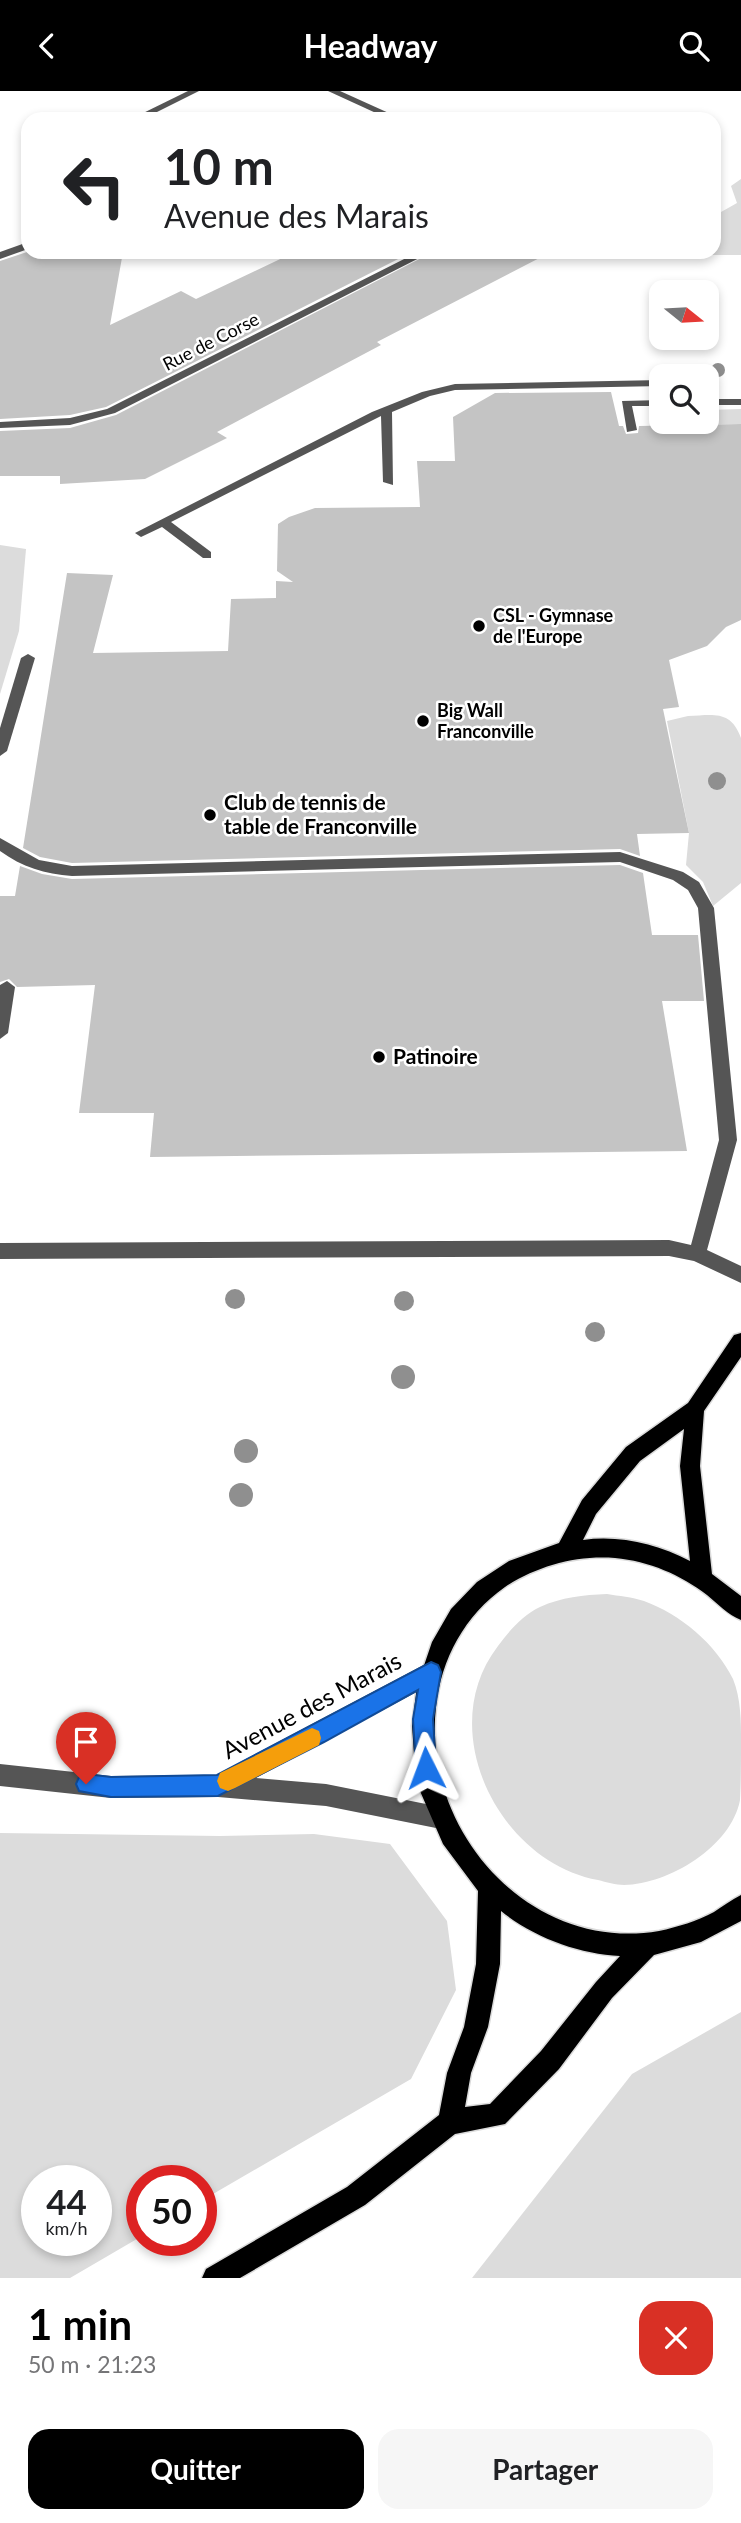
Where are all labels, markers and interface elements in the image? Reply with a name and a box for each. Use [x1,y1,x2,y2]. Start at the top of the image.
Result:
text: Headway [304,26,437,65]
icon: back [28,27,66,65]
icon: search [675,27,713,65]
text: 10 m [164,137,274,195]
icon: left [49,140,140,231]
text: Avenue des Marais [164,196,429,235]
north arrow [649,280,719,350]
map controls [649,280,719,434]
street label: Rue de Corse [159,307,262,375]
button: search [649,364,719,434]
place label: CSL - Gymnase de l'Europe [493,604,614,647]
marker: CSL - Gymnase de l'Europe [471,618,487,634]
place label: Big Wall Franconville [437,699,534,742]
marker: Big Wall Franconville [415,713,431,729]
place label: Club de tennis de table de Franconville [224,789,417,838]
marker: Club de tennis de table de Franconville [202,807,218,823]
place label: Patinoire [393,1043,478,1068]
marker: Patinoire [371,1049,387,1065]
street label: Avenue des Marais [217,1645,406,1764]
pin [56,1712,116,1784]
icon: arrive [67,1723,105,1761]
position arrow [389,1731,463,1805]
speed limit sign: 50 [126,2165,217,2256]
text: 44 [46,2180,87,2222]
text: km/h [45,2217,88,2239]
text: 1 min [28,2299,132,2349]
button: close [639,2301,713,2375]
text: 50 m · 21:23 [28,2350,156,2378]
button: Quitter [28,2429,364,2509]
button: Partager [378,2429,713,2509]

